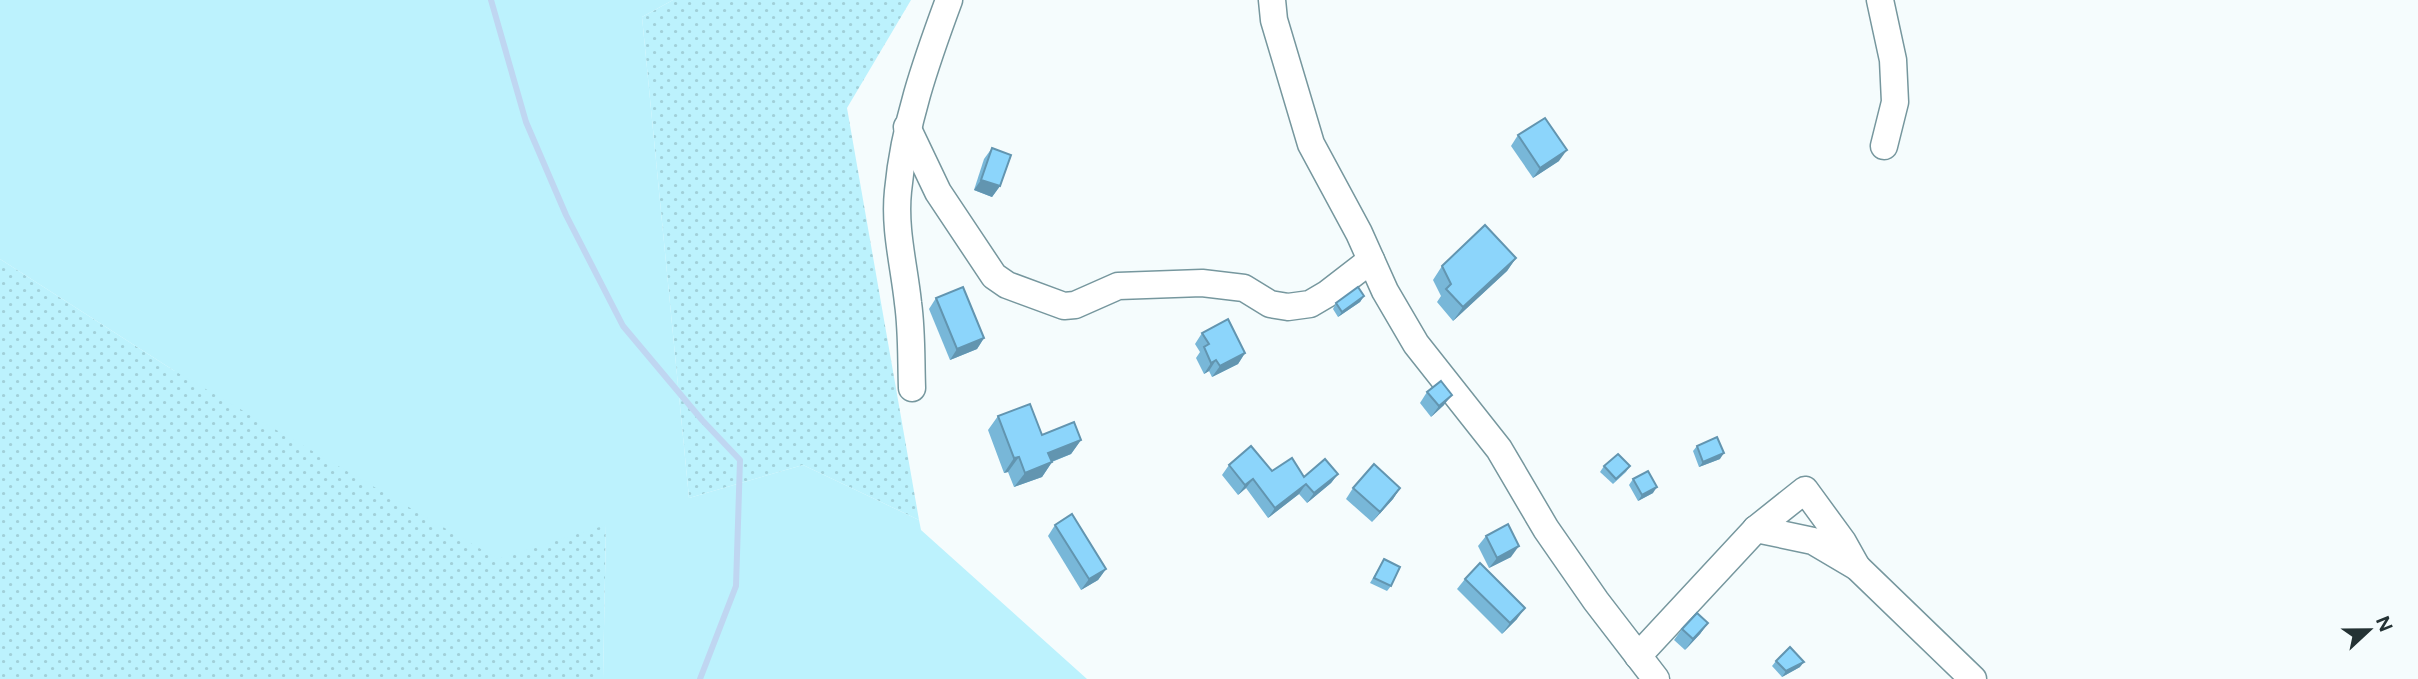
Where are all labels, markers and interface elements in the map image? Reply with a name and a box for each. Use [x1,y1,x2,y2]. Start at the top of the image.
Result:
north arrow [2334,595,2404,665]
text: N [2371,613,2398,635]

